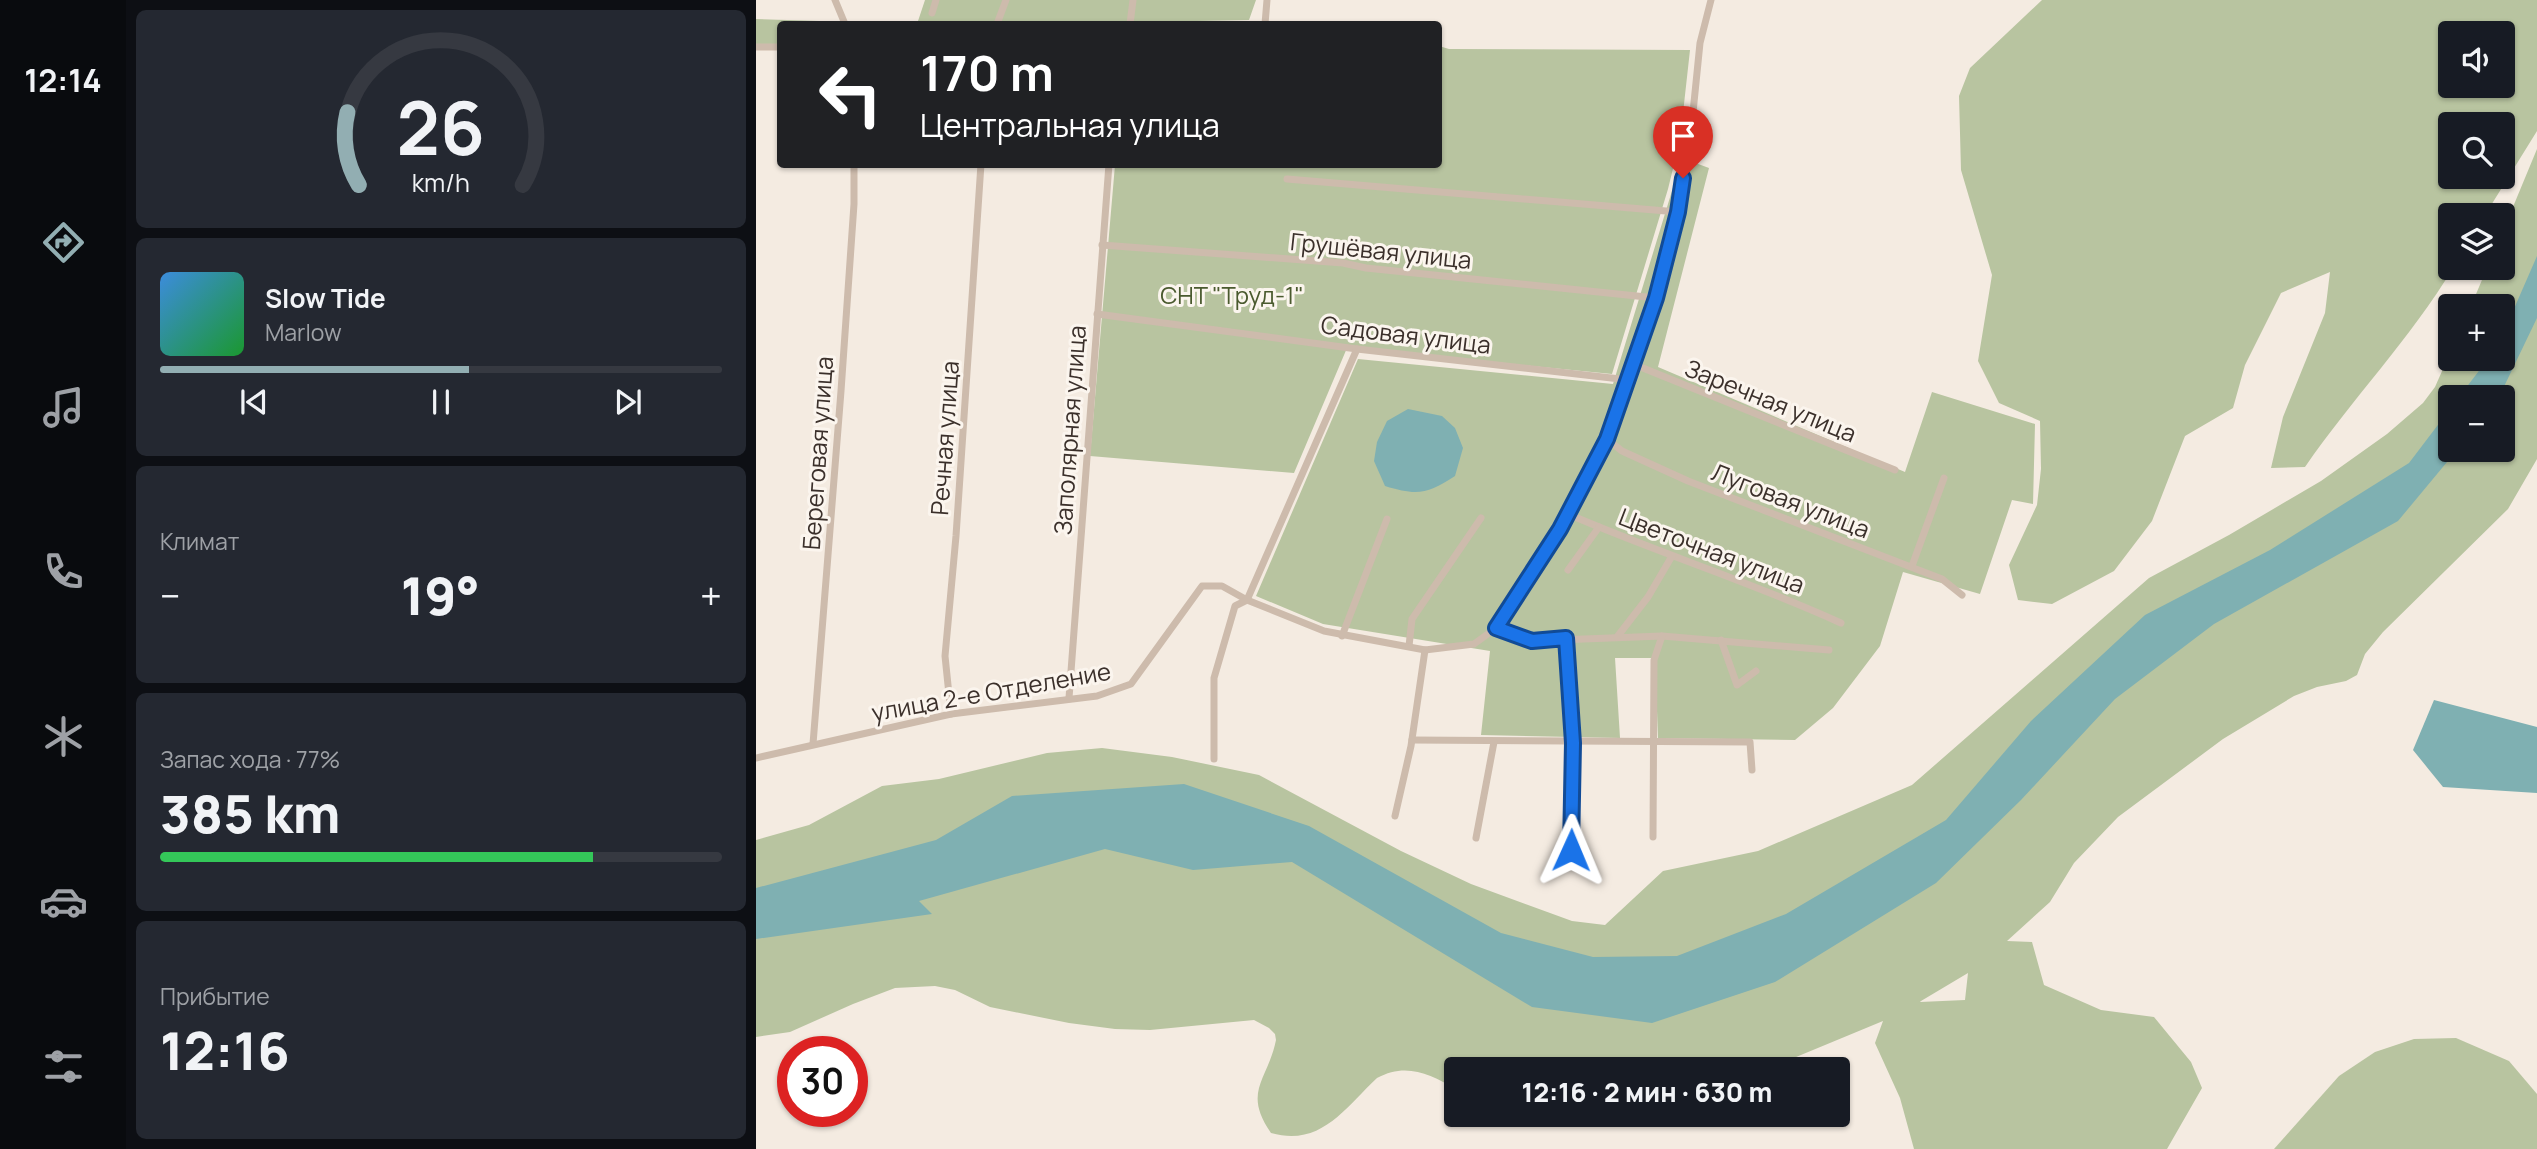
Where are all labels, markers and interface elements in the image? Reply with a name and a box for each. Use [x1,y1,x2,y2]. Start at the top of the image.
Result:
map controls [2438,21,2515,462]
button: sound [2438,21,2515,98]
text: 170 m [920,39,1054,106]
icon: left [805,49,896,140]
text: 12:14 [24,58,102,102]
text: 26 [397,77,485,177]
text: Центральная улица [920,103,1220,147]
pin [1653,106,1713,178]
button: search [2438,112,2515,189]
icon: arrive [1664,117,1702,155]
text: km/h [412,165,470,200]
button: layers [2438,203,2515,280]
icon: directions [39,218,88,267]
street label: Грушёвая улица [1289,224,1473,276]
park label: СНТ "Труд-1" [1160,278,1304,311]
text: Slow Tide [265,280,386,316]
button: + [2438,294,2515,371]
street label: Садовая улица [1319,307,1493,361]
text: Marlow [265,316,342,348]
street label: Заполярная улица [1045,324,1093,536]
street label: Заречная улица [1680,351,1862,449]
street label: Береговая улица [794,355,840,551]
street label: Речная улица [922,360,966,516]
icon: music [39,383,88,432]
icon: previous [235,383,273,421]
icon: pause [422,383,460,421]
icon: next [609,383,647,421]
button: − [2438,385,2515,462]
street label: Луговая улица [1707,455,1875,545]
street label: Цветочная улица [1614,499,1810,601]
text: Климат [160,525,239,557]
icon: phone [39,547,88,596]
text: 19° [401,560,480,631]
text: − [160,569,181,621]
text: + [700,569,722,621]
street label: улица 2-е Отделение [869,654,1113,728]
icon: climate [39,712,88,761]
text: Запас хода · 77% [160,743,340,775]
text: 385 km [160,778,341,849]
position arrow [1534,813,1608,887]
icon: car [39,877,88,926]
text: Прибытие [160,980,270,1012]
text: 12:16 [160,1015,290,1086]
speed limit sign: 30 [777,1036,868,1127]
icon: filters [39,1042,88,1091]
text: 12:16 · 2 мин · 630 m [1522,1074,1772,1110]

